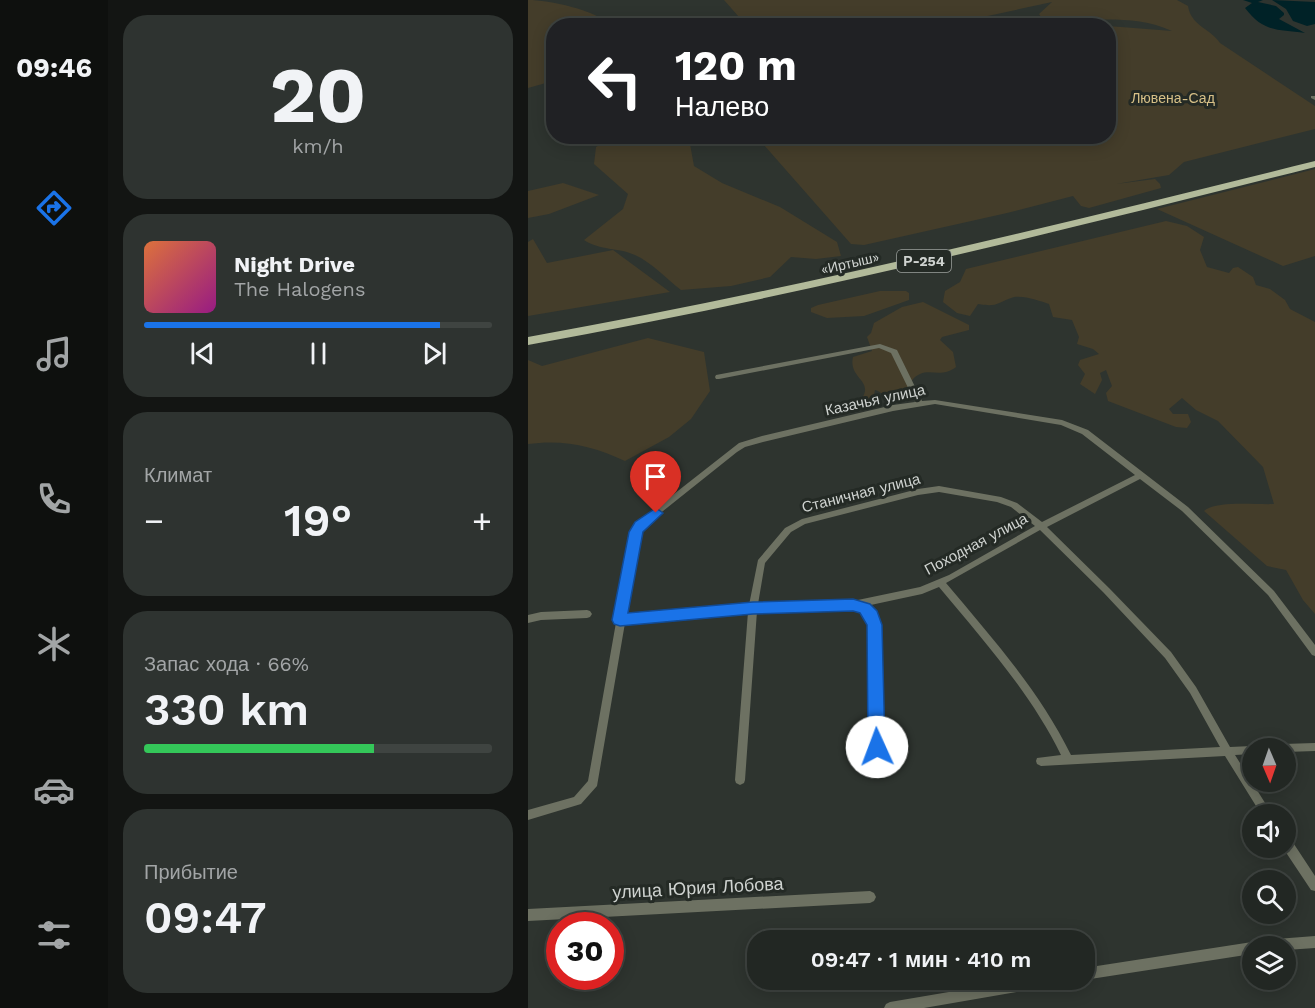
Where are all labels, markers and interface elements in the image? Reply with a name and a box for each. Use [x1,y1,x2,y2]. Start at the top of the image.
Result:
text: 120 m [675,41,797,90]
icon: left [576,42,654,120]
text: 20 [270,49,366,141]
text: 09:46 [16,52,92,84]
park label: Лювена-Сад [1131,90,1215,106]
text: Налево [675,91,769,123]
text: km/h [292,134,344,158]
icon: directions [33,187,75,229]
street label: «Иртыш» [819,249,881,277]
road number: Р-254 [897,250,951,272]
text: Night Drive [234,252,355,277]
text: The Halogens [234,277,366,301]
icon: music [33,333,75,375]
icon: previous [186,337,219,370]
icon: pause [302,337,335,370]
icon: next [418,337,451,370]
street label: Казачья улица [823,380,927,419]
pin [630,451,681,513]
icon: arrive [639,460,672,493]
text: Климат [144,463,212,487]
street label: Станичная улица [800,469,923,516]
icon: phone [33,478,75,520]
text: 19° [284,494,352,547]
text: − [144,501,164,540]
text: + [472,501,492,540]
street label: Походная улица [921,509,1031,579]
icon: climate [33,623,75,665]
text: Запас хода · 66% [144,652,309,676]
text: 330 km [144,683,309,736]
position arrow [845,715,909,779]
north arrow [1242,738,1296,792]
map controls [1242,738,1296,990]
icon: car [33,769,75,811]
button: sound [1242,804,1296,858]
text: Прибытие [144,860,238,884]
button: search [1242,870,1296,924]
street label: улица Юрия Лобова [612,872,785,902]
text: 09:47 [144,891,267,944]
speed limit sign: 30 [546,912,624,990]
icon: filters [33,914,75,956]
button: layers [1242,936,1296,990]
text: 09:47 · 1 мин · 410 m [811,947,1031,972]

